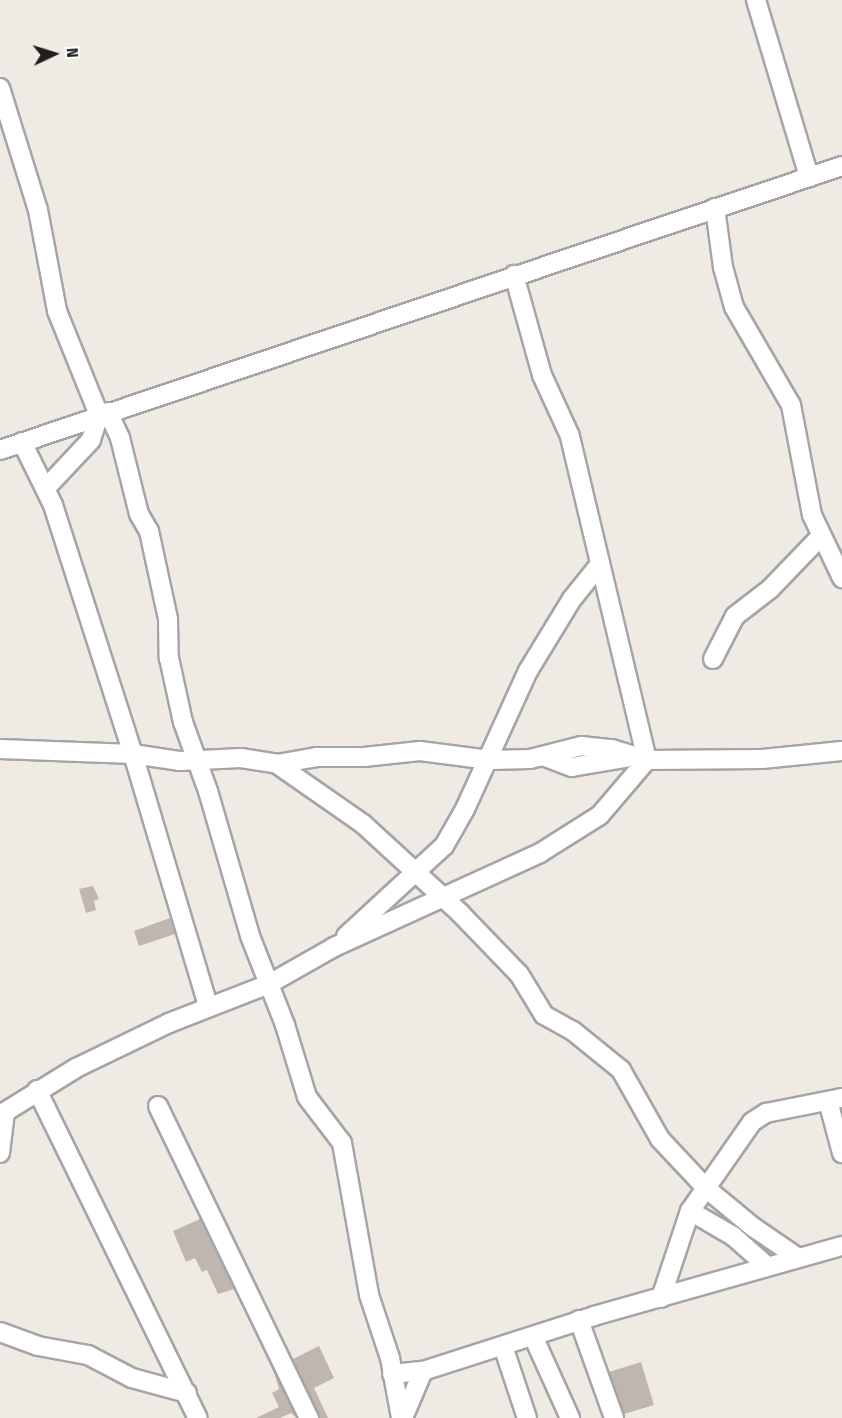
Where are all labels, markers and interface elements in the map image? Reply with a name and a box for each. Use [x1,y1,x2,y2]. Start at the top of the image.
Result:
north arrow [24,24,84,84]
text: N [63,47,82,58]

